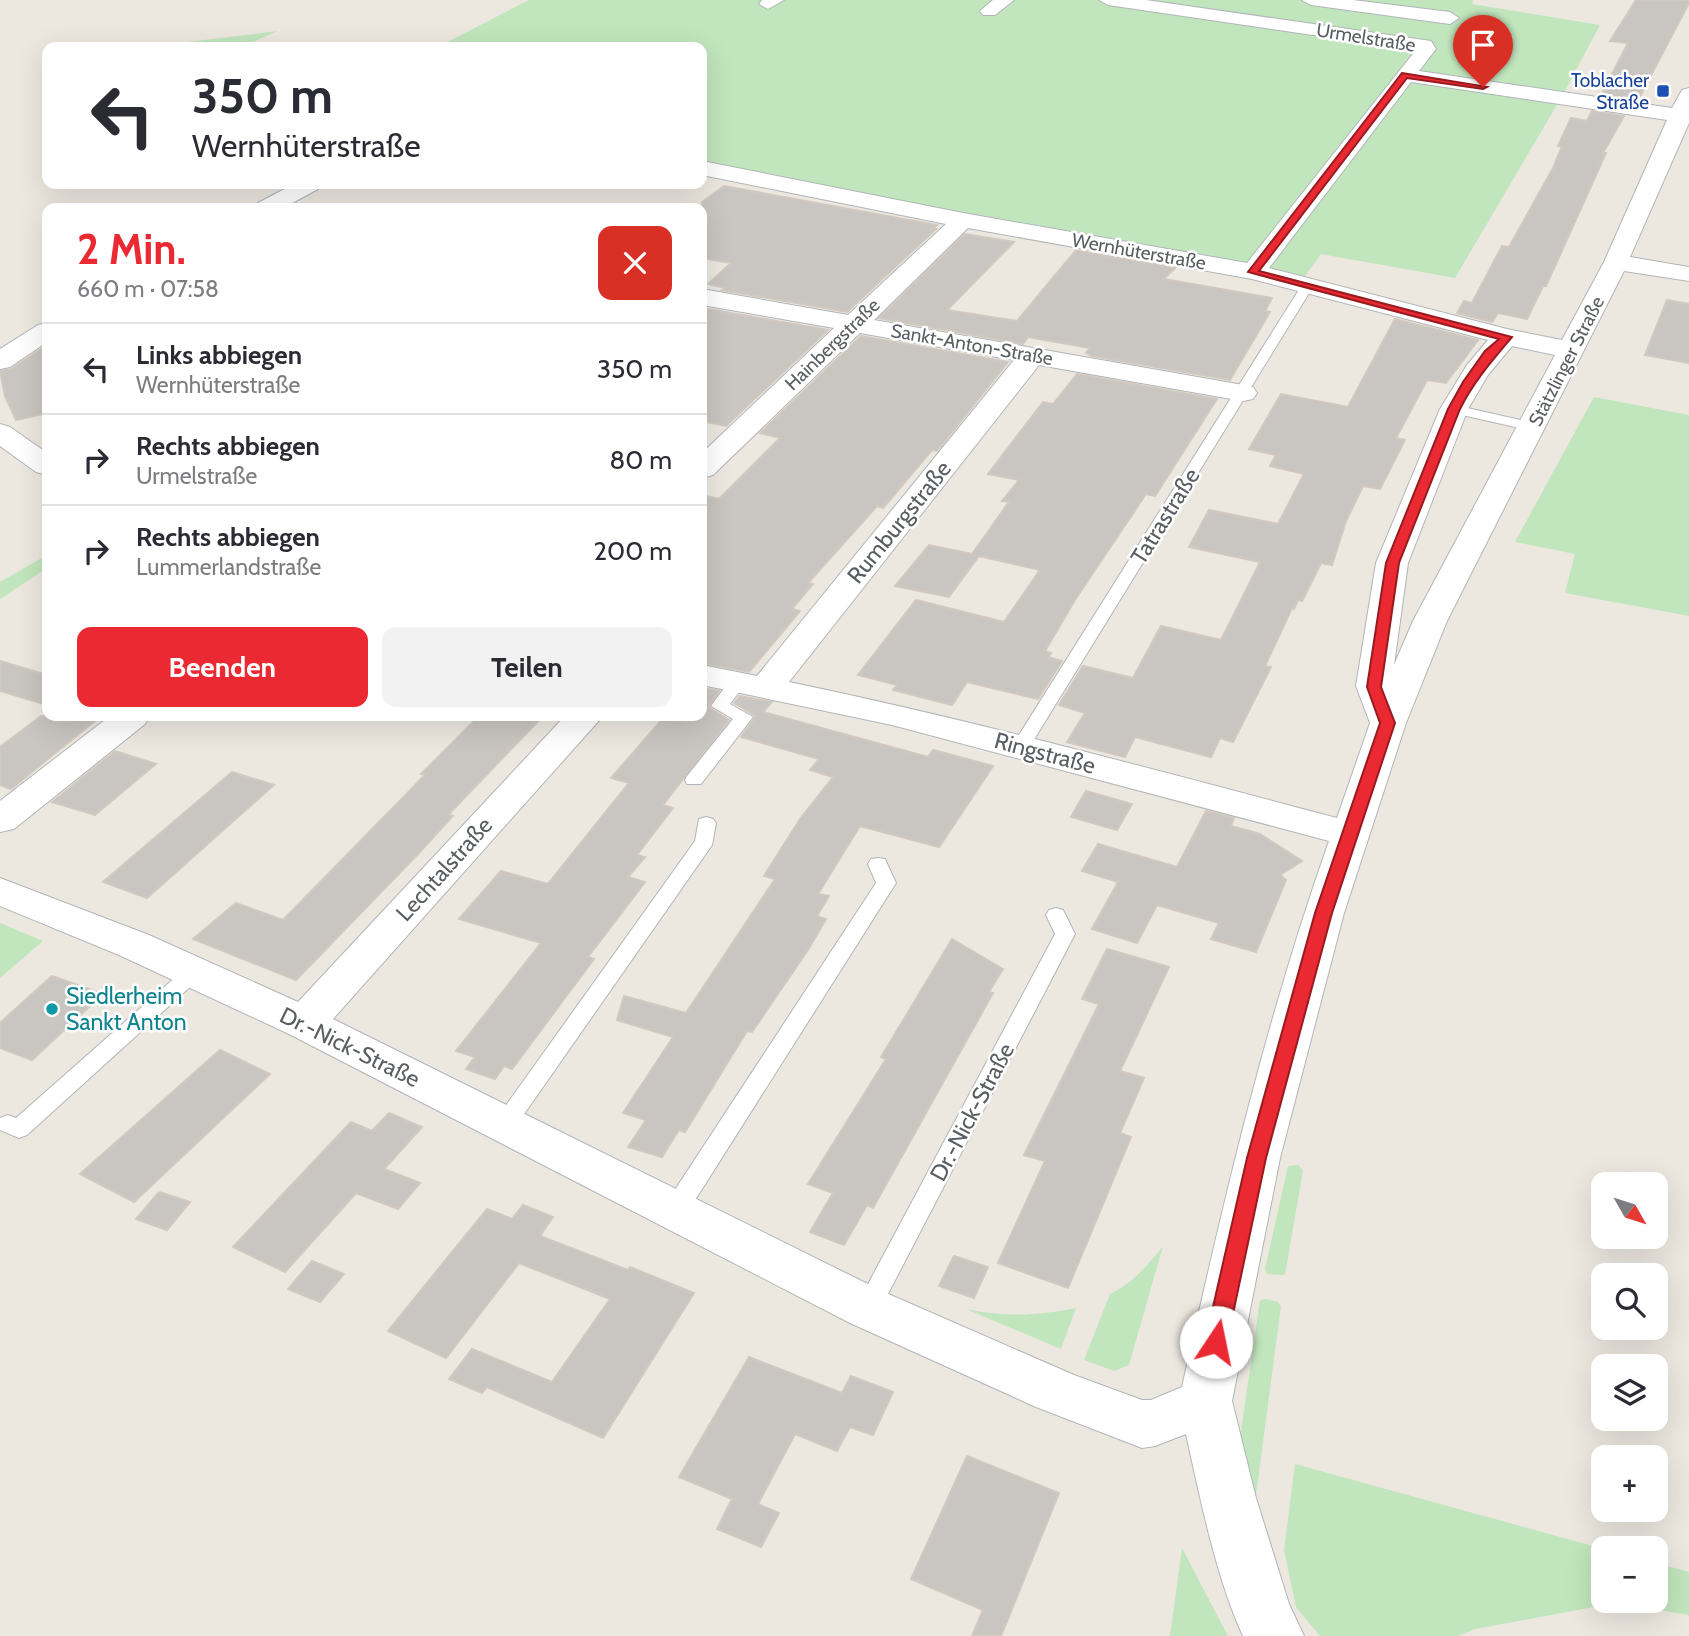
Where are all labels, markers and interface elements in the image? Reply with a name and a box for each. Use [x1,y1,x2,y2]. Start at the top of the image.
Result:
pin [1453,15,1513,87]
street label: Urmelstraße [1315,18,1417,57]
icon: arrive [1464,26,1502,64]
text: 350 m [192,66,333,125]
place label: Toblacher Straße [1571,69,1649,114]
icon: left [77,70,168,161]
marker: Toblacher Straße [1655,83,1671,99]
text: Wernhüterstraße [192,126,421,165]
text: 2 Min. [77,223,186,275]
button: close [598,226,672,300]
street label: Wernhüterstraße [1070,228,1208,275]
text: 660 m · 07:58 [77,275,219,303]
street label: Stätzlinger Straße [1524,292,1609,430]
street label: Hainbergstraße [780,293,885,395]
street label: Sankt-Anton-Straße [889,319,1055,370]
text: Links abbiegen [136,339,302,371]
icon: left [77,350,115,388]
text: 350 m [597,353,672,385]
text: Wernhüterstraße [136,371,300,399]
text: Rechts abbiegen [136,430,320,462]
icon: right [77,441,115,479]
text: 80 m [609,444,672,476]
street label: Rumburgstraße [841,455,957,589]
text: Urmelstraße [136,462,257,490]
street label: Tatrastraße [1125,463,1206,569]
text: Rechts abbiegen [136,521,320,553]
icon: right [77,532,115,570]
text: 200 m [593,535,672,567]
text: Lummerlandstraße [136,553,321,581]
button: Beenden [77,627,368,707]
button: Teilen [382,627,672,707]
street label: Ringstraße [992,726,1099,780]
street label: Lechtalstraße [390,811,498,927]
place label: Siedlerheim Sankt Anton [66,982,187,1036]
marker: Siedlerheim Sankt Anton [44,1001,60,1017]
street label: Dr.-Nick-Straße [275,1001,425,1093]
street label: Dr.-Nick-Straße [924,1038,1020,1186]
north arrow [1591,1172,1668,1250]
map controls [1591,1172,1668,1613]
button: search [1591,1263,1668,1340]
position arrow [1179,1305,1253,1379]
button: layers [1591,1354,1668,1431]
button: + [1591,1445,1668,1522]
button: − [1591,1536,1668,1613]

